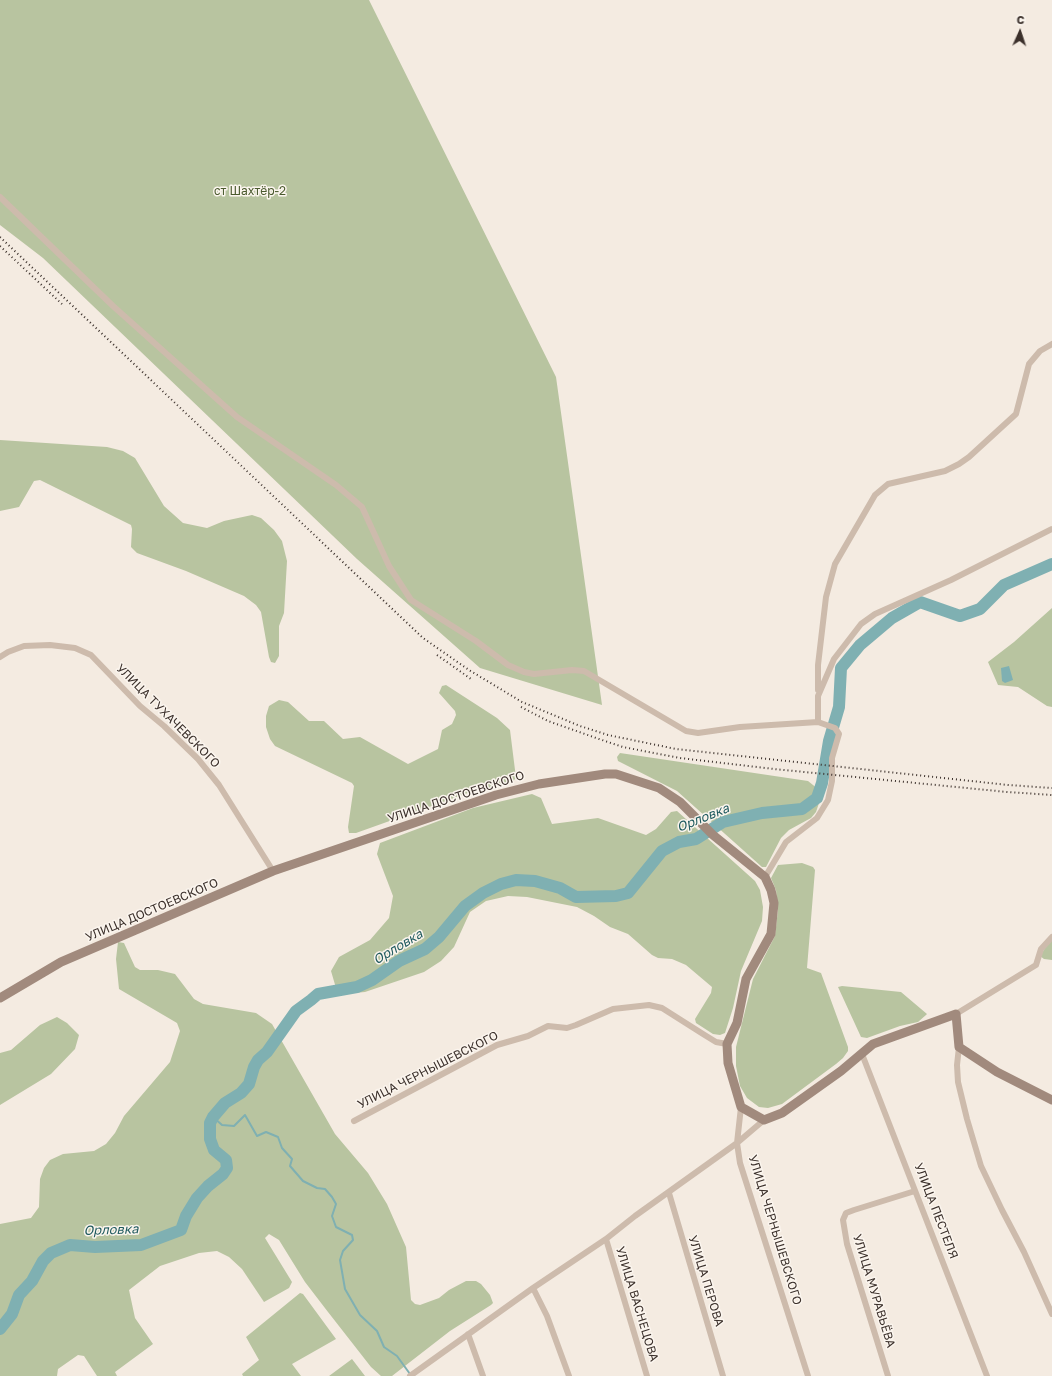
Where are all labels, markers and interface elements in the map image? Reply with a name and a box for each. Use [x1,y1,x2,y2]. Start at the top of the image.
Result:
north arrow [1000,12,1040,52]
text: С [1016,13,1025,26]
park label: ст Шахтёр-2 [214,184,286,198]
street label: УЛИЦА ТУХАЧЕВСКОГО [113,661,223,771]
street label: УЛИЦА ДОСТОЕВСКОГО [386,768,526,826]
water label: Орловка [675,800,731,836]
street label: УЛИЦА ДОСТОЕВСКОГО [83,875,221,945]
water label: Орловка [370,926,426,968]
street label: УЛИЦА ЧЕРНЫШЕВСКОГО [355,1028,501,1112]
street label: УЛИЦА ЧЕРНЫШЕВСКОГО [745,1153,805,1307]
street label: УЛИЦА ПЕСТЕЛЯ [911,1161,961,1261]
water label: Орловка [83,1221,139,1239]
street label: УЛИЦА МУРАВЬЁВА [850,1232,898,1350]
street label: УЛИЦА ПЕРОВА [685,1234,727,1328]
street label: УЛИЦА ВАСНЕЦОВА [613,1245,661,1363]

